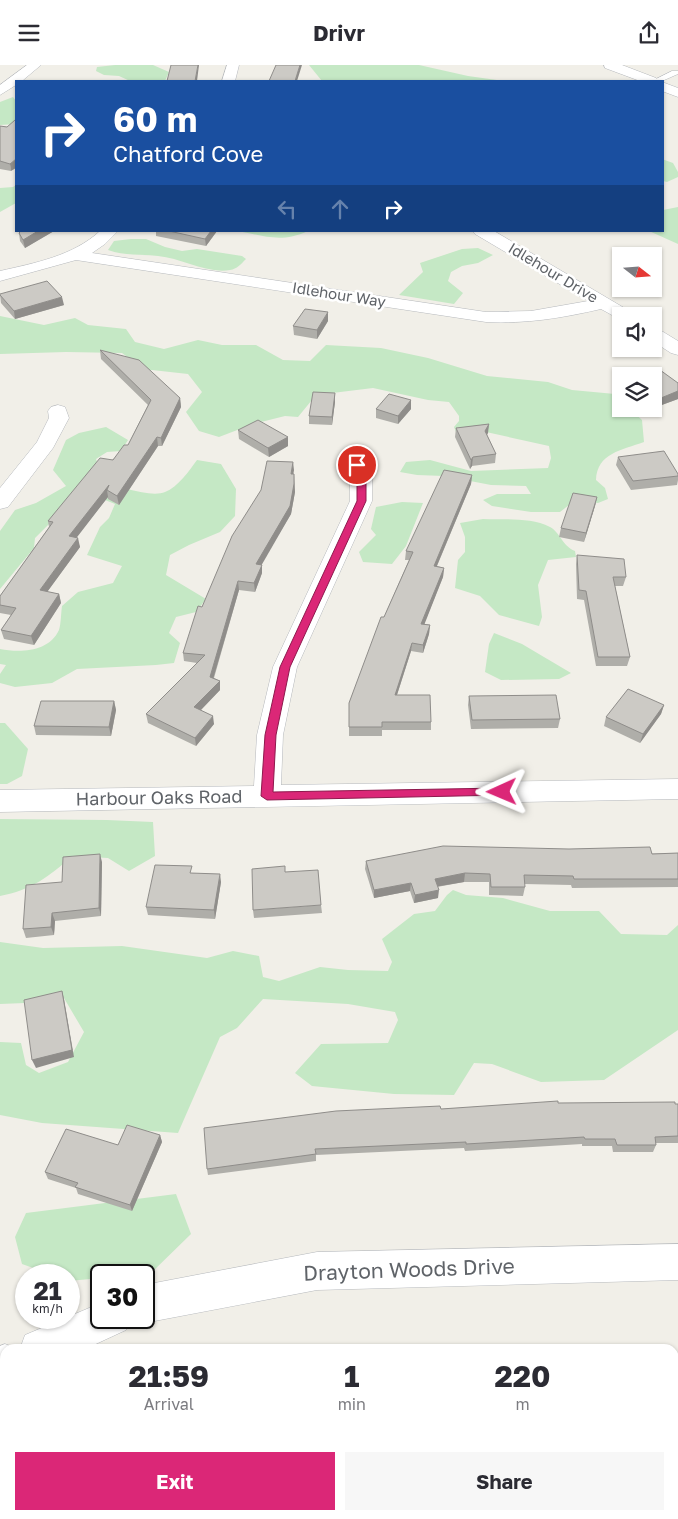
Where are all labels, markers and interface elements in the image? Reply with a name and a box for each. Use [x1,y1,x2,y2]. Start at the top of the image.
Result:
icon: menu [15,19,43,47]
text: Drivr [313,19,365,46]
icon: share [635,19,663,47]
text: 60 m [113,98,197,140]
icon: right [30,100,95,165]
text: Chatford Cove [113,140,263,167]
icon: left [273,195,301,223]
icon: ahead [326,195,354,223]
icon: right [379,195,407,223]
street label: Idlehour Drive [505,238,602,306]
north arrow [612,247,662,297]
map controls [612,247,662,417]
street label: Idlehour Way [291,278,388,310]
button: sound [612,307,662,357]
button: layers [612,367,662,417]
pin [336,444,378,486]
icon: arrive [343,451,371,479]
position arrow [475,765,527,817]
street label: Harbour Oaks Road [75,785,243,809]
street label: Drayton Woods Drive [303,1252,515,1286]
speed limit sign: 30 [90,1264,155,1329]
text: 21 [33,1275,62,1306]
text: km/h [32,1301,63,1316]
text: 21:59 [128,1358,209,1394]
text: 1 [344,1358,360,1394]
text: 220 [494,1358,551,1394]
text: Arrival [144,1394,194,1414]
text: min [338,1394,366,1414]
text: m [515,1394,530,1414]
button: Exit [15,1452,335,1510]
button: Share [345,1452,664,1510]

